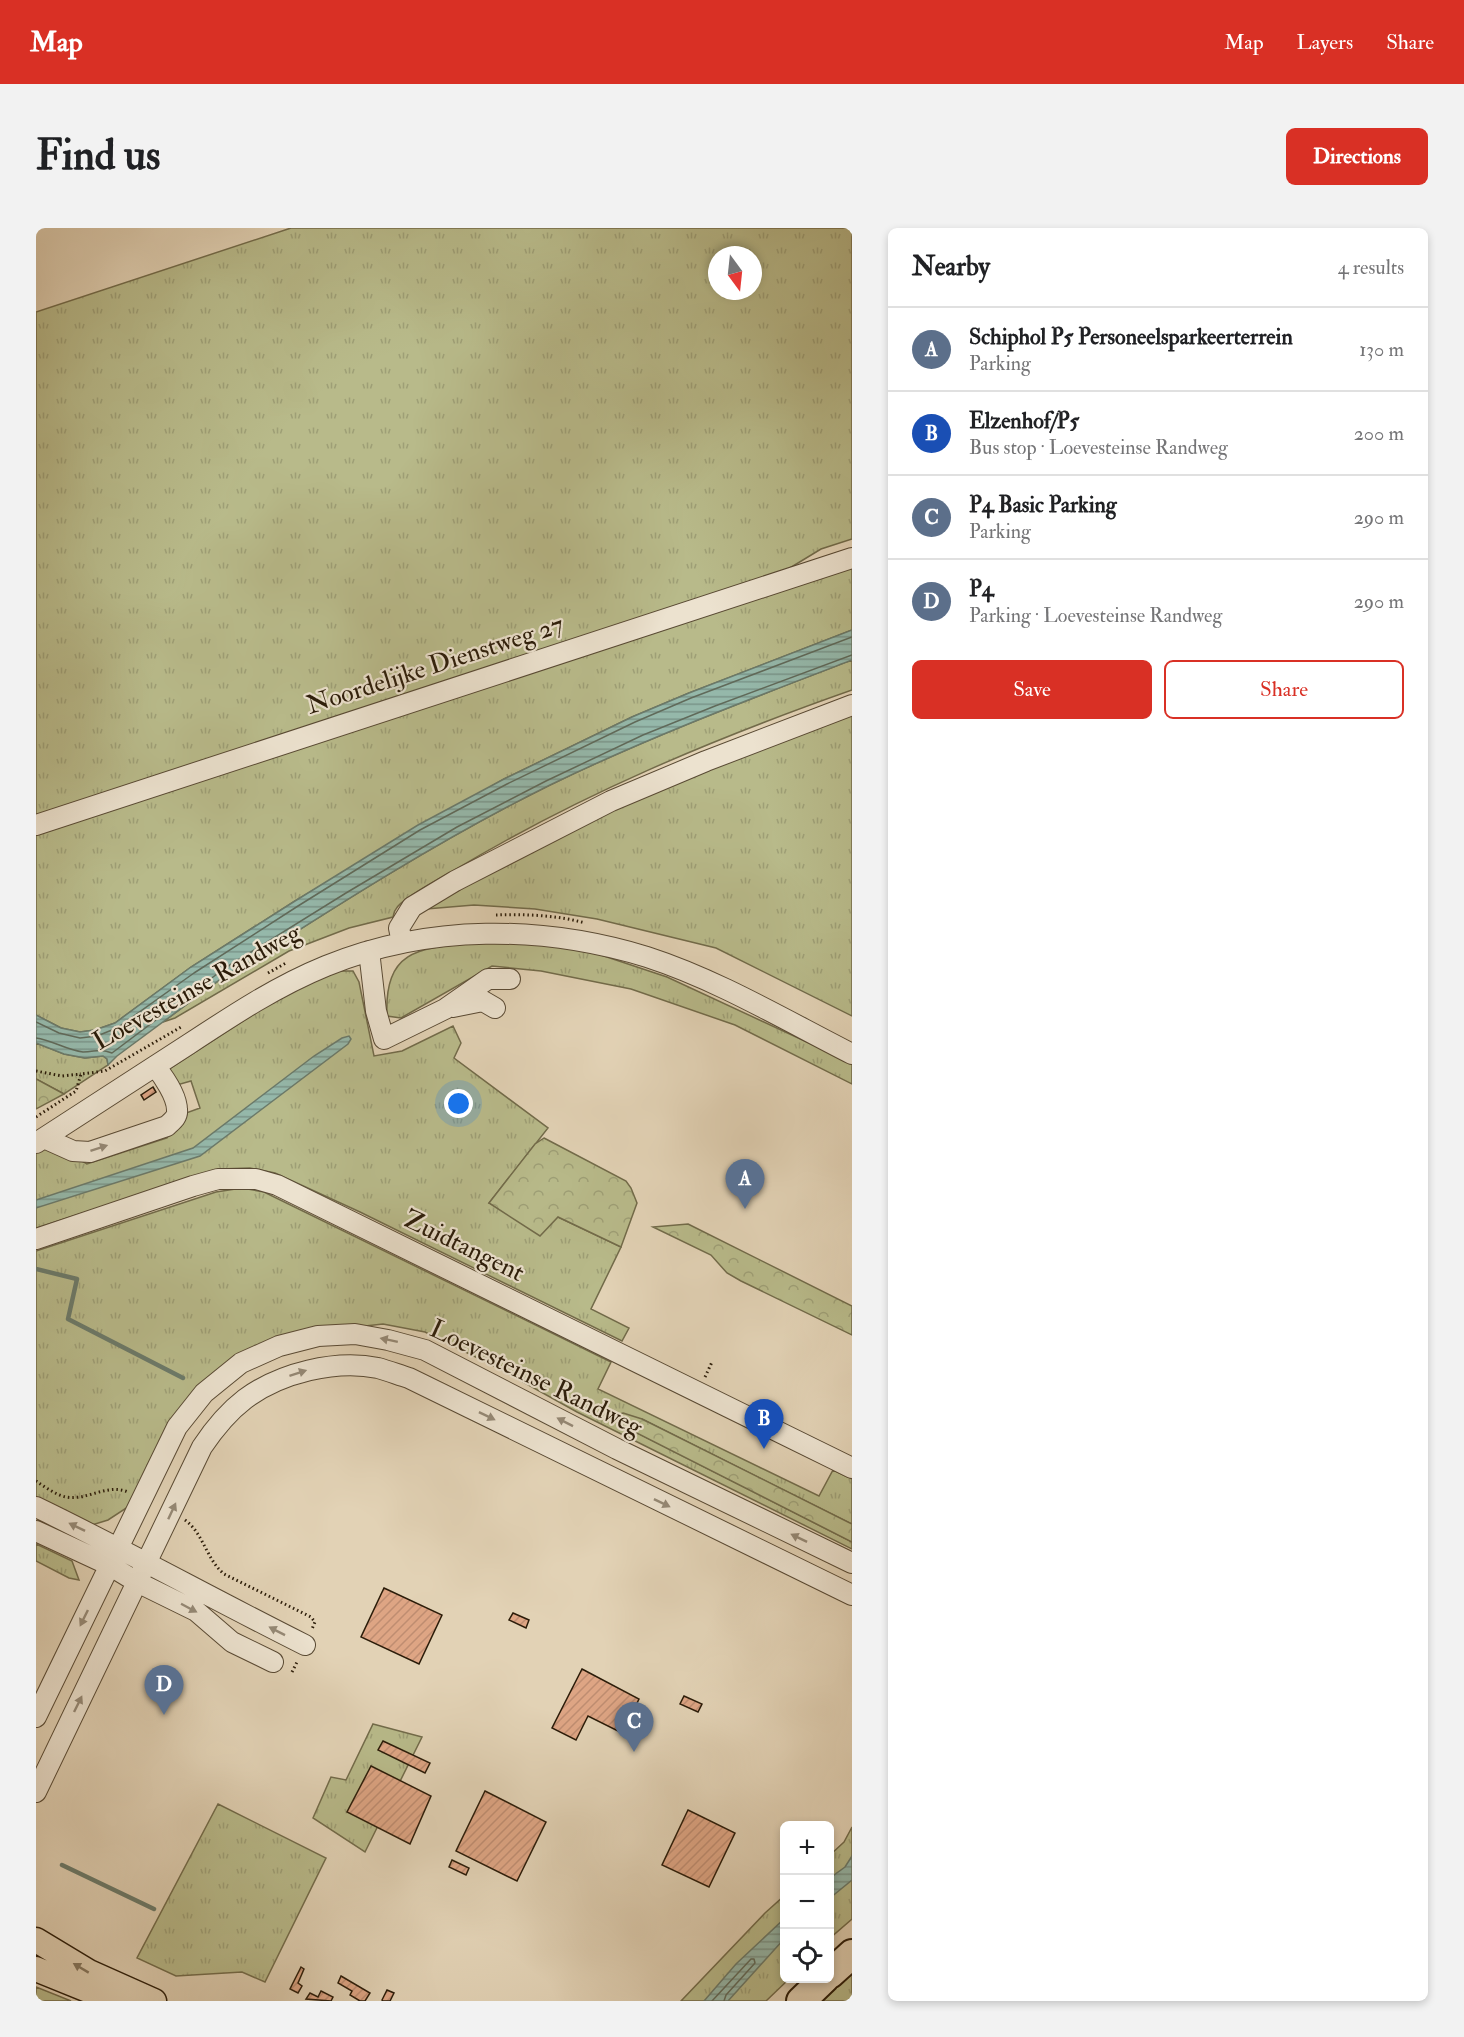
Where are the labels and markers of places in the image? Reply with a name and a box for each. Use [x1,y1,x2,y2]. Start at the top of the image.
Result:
pin: A [726,1160,764,1209]
pin: B [744,1400,784,1449]
pin: D [144,1666,184,1715]
pin: C [614,1702,654,1752]

